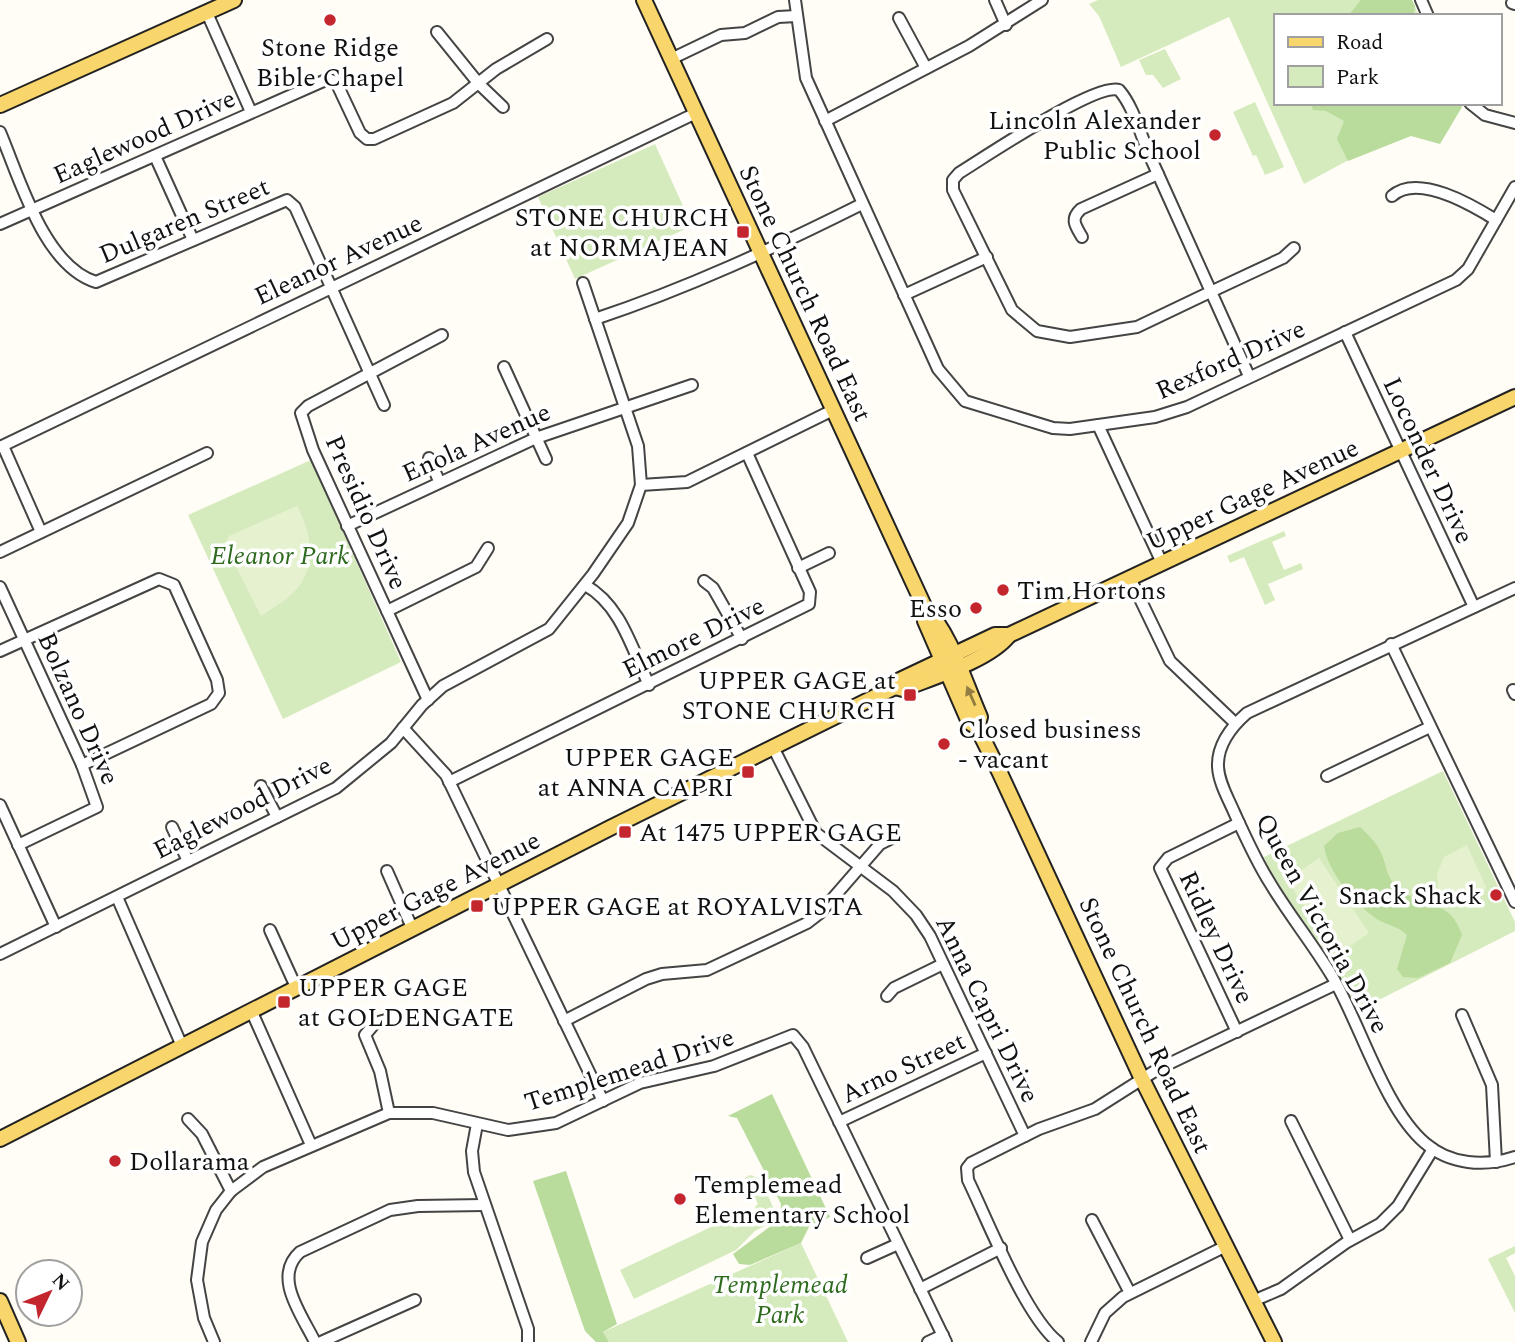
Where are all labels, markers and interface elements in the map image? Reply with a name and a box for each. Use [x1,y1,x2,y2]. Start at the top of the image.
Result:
marker: Stone Ridge Bible Chapel [322,12,338,28]
legend [1274,14,1501,105]
text: Road [1336,27,1383,59]
place label: Stone Ridge Bible Chapel [256,28,404,98]
text: Park [1336,62,1380,94]
street label: Eaglewood Drive [47,79,242,195]
place label: Lincoln Alexander Public School [988,101,1201,171]
marker: Lincoln Alexander Public School [1207,127,1223,143]
street label: Stone Church Road East [728,158,882,429]
street label: Dulgaren Street [93,167,276,275]
place label: STONE CHURCH at NORMAJEAN [515,198,729,268]
street label: Eleanor Avenue [248,203,429,316]
marker: STONE CHURCH at NORMAJEAN [735,224,751,240]
street label: Rexford Drive [1149,309,1312,411]
street label: Loconder Drive [1372,370,1484,550]
street label: Enola Avenue [396,392,557,493]
street label: Upper Gage Avenue [1139,428,1366,562]
street label: Presidio Drive [314,429,418,596]
park label: Eleanor Park [211,536,349,576]
place label: Tim Hortons [1017,571,1167,611]
marker: Tim Hortons [995,582,1011,598]
street label: Elmore Drive [615,586,771,690]
place label: Esso [909,589,962,629]
marker: Esso [968,600,984,616]
street label: Bolzano Drive [27,626,130,791]
place label: UPPER GAGE at STONE CHURCH [682,661,896,731]
one-way arrow [965,686,977,706]
marker: UPPER GAGE at STONE CHURCH [902,687,918,703]
place label: Closed business - vacant [958,710,1142,780]
marker: Closed business - vacant [936,736,952,752]
place label: UPPER GAGE at ANNA CAPRI [538,738,734,808]
street label: Eaglewood Drive [146,746,339,870]
marker: UPPER GAGE at ANNA CAPRI [740,764,756,780]
street label: Queen Victoria Drive [1245,806,1399,1041]
place label: At 1475 UPPER GAGE [639,813,902,853]
street label: Upper Gage Avenue [323,821,547,961]
marker: At 1475 UPPER GAGE [617,824,633,840]
street label: Ridley Drive [1168,864,1264,1011]
place label: Snack Shack [1339,876,1482,916]
place label: UPPER GAGE at ROYALVISTA [491,887,863,927]
marker: Snack Shack [1488,887,1504,903]
street label: Stone Church Road East [1068,890,1222,1161]
marker: UPPER GAGE at ROYALVISTA [469,898,485,914]
street label: Anna Capri Drive [924,909,1050,1110]
place label: UPPER GAGE at GOLDENGATE [298,968,514,1038]
marker: UPPER GAGE at GOLDENGATE [276,994,292,1010]
street label: Templemead Drive [519,1017,739,1123]
street label: Arno Street [834,1022,972,1114]
place label: Dollarama [129,1142,250,1182]
marker: Dollarama [107,1153,123,1169]
place label: Templemead Elementary School [694,1165,910,1235]
marker: Templemead Elementary School [672,1191,688,1207]
north arrow [14,1258,84,1328]
park label: Templemead Park [712,1265,848,1335]
text: N [44,1267,76,1298]

